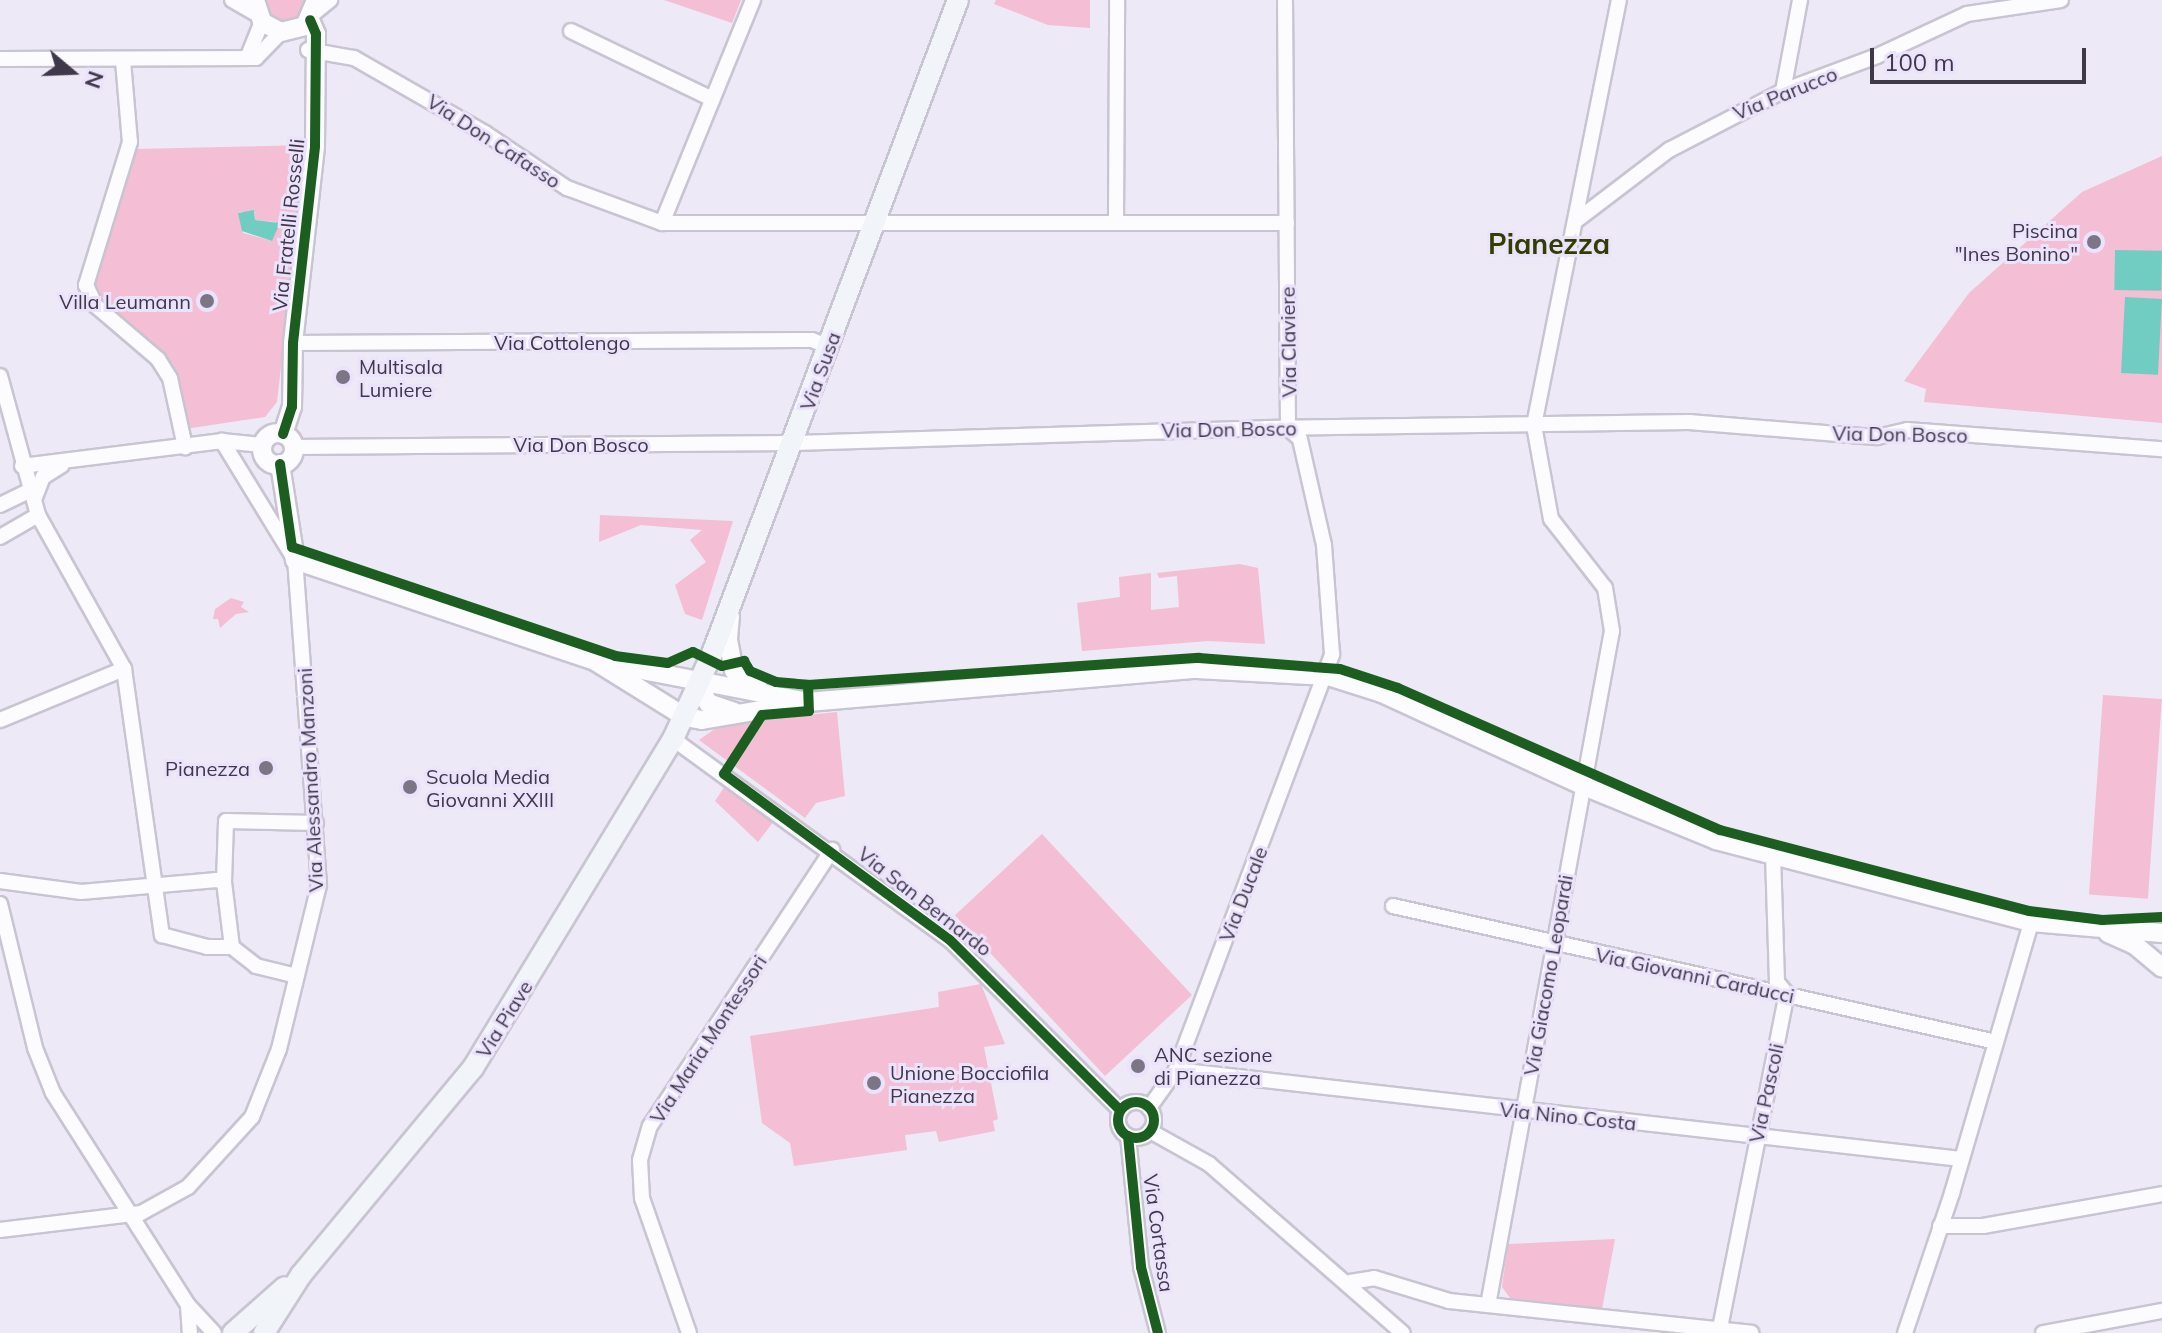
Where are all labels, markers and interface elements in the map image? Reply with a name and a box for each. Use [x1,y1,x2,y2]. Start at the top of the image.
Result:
north arrow [32,32,112,112]
scale bar [1874,32,2090,82]
text: 100 m [1884,47,1955,77]
street label: Via Parucco [1729,61,1841,125]
text: N [79,67,111,92]
street label: Via Don Cafasso [423,89,565,193]
street label: Via Fratelli Rosselli [267,137,309,313]
place label: Piscina "Ines Bonino" [1955,218,2078,265]
district label: Pianezza [1488,227,1610,261]
marker: Piscina "Ines Bonino" [2085,233,2103,251]
street label: Via Claviere [1275,287,1301,397]
place label: Villa Leumann [59,289,191,313]
marker: Villa Leumann [198,292,216,310]
street label: Via Susa [795,328,845,414]
street label: Via Cottolengo [494,330,630,354]
place label: Multisala Lumiere [359,354,443,401]
marker: Multisala Lumiere [334,368,352,386]
street label: Via Don Bosco [1161,416,1297,442]
street label: Via Don Bosco [1832,421,1968,447]
street label: Via Don Bosco [513,432,649,456]
street label: Via Alessandro Manzoni [292,667,328,893]
place label: Pianezza [165,756,250,780]
marker: Pianezza [257,759,275,777]
place label: Scuola Media Giovanni XXIII [426,764,554,811]
marker: Scuola Media Giovanni XXIII [401,778,419,796]
street label: Via San Bernardo [853,841,997,961]
street label: Via Ducale [1214,843,1272,945]
street label: Via Giacomo Leopardi [1519,873,1577,1077]
street label: Via Giovanni Carducci [1593,942,1797,1008]
street label: Via Maria Montessori [645,950,771,1128]
street label: Via Piave [471,976,537,1062]
street label: Via Pascoli [1744,1041,1788,1145]
place label: ANC sezione di Pianezza [1154,1042,1272,1089]
marker: ANC sezione di Pianezza [1129,1057,1147,1075]
place label: Unione Bocciofila Pianezza [890,1060,1049,1107]
marker: Unione Bocciofila Pianezza [865,1074,883,1092]
street label: Via Nino Costa [1499,1097,1637,1135]
street label: Via Cortassa [1139,1172,1179,1294]

